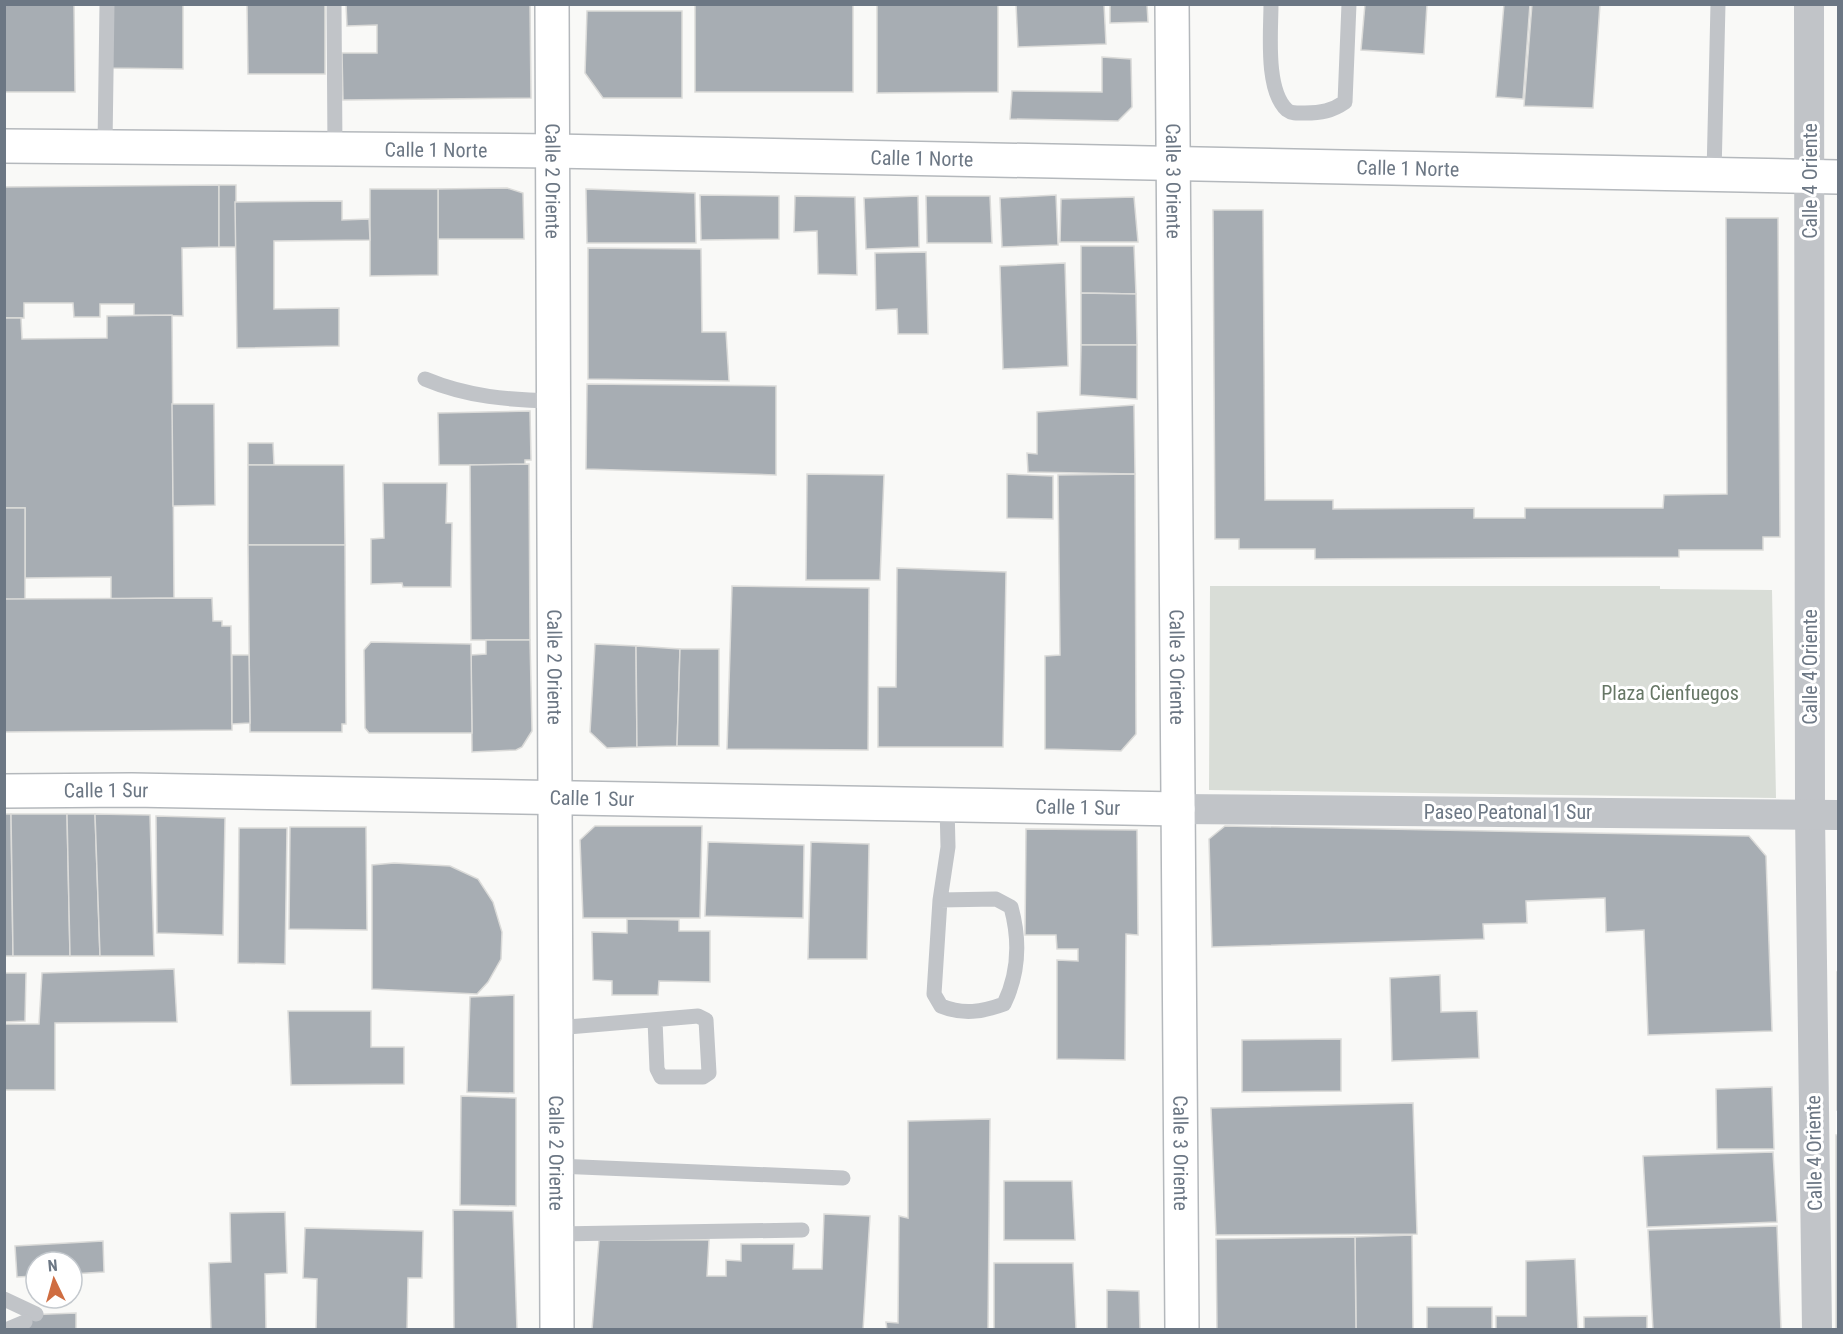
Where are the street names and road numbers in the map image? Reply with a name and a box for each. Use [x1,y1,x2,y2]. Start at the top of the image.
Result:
street label: Calle 2 Oriente [540,123,565,239]
street label: Calle 3 Oriente [1161,123,1186,239]
street label: Calle 4 Oriente [1798,123,1822,239]
street label: Calle 1 Norte [384,137,488,162]
street label: Calle 1 Norte [870,145,974,172]
street label: Calle 1 Norte [1356,155,1459,181]
street label: Calle 2 Oriente [542,609,567,725]
street label: Calle 3 Oriente [1165,609,1189,725]
street label: Calle 4 Oriente [1798,609,1822,725]
street label: Calle 1 Sur [64,778,149,803]
street label: Calle 1 Sur [549,786,634,811]
street label: Calle 1 Sur [1035,794,1120,820]
street label: Paseo Peatonal 1 Sur [1424,800,1592,824]
street label: Calle 2 Oriente [544,1095,569,1211]
street label: Calle 3 Oriente [1168,1095,1193,1211]
street label: Calle 4 Oriente [1801,1095,1827,1211]

